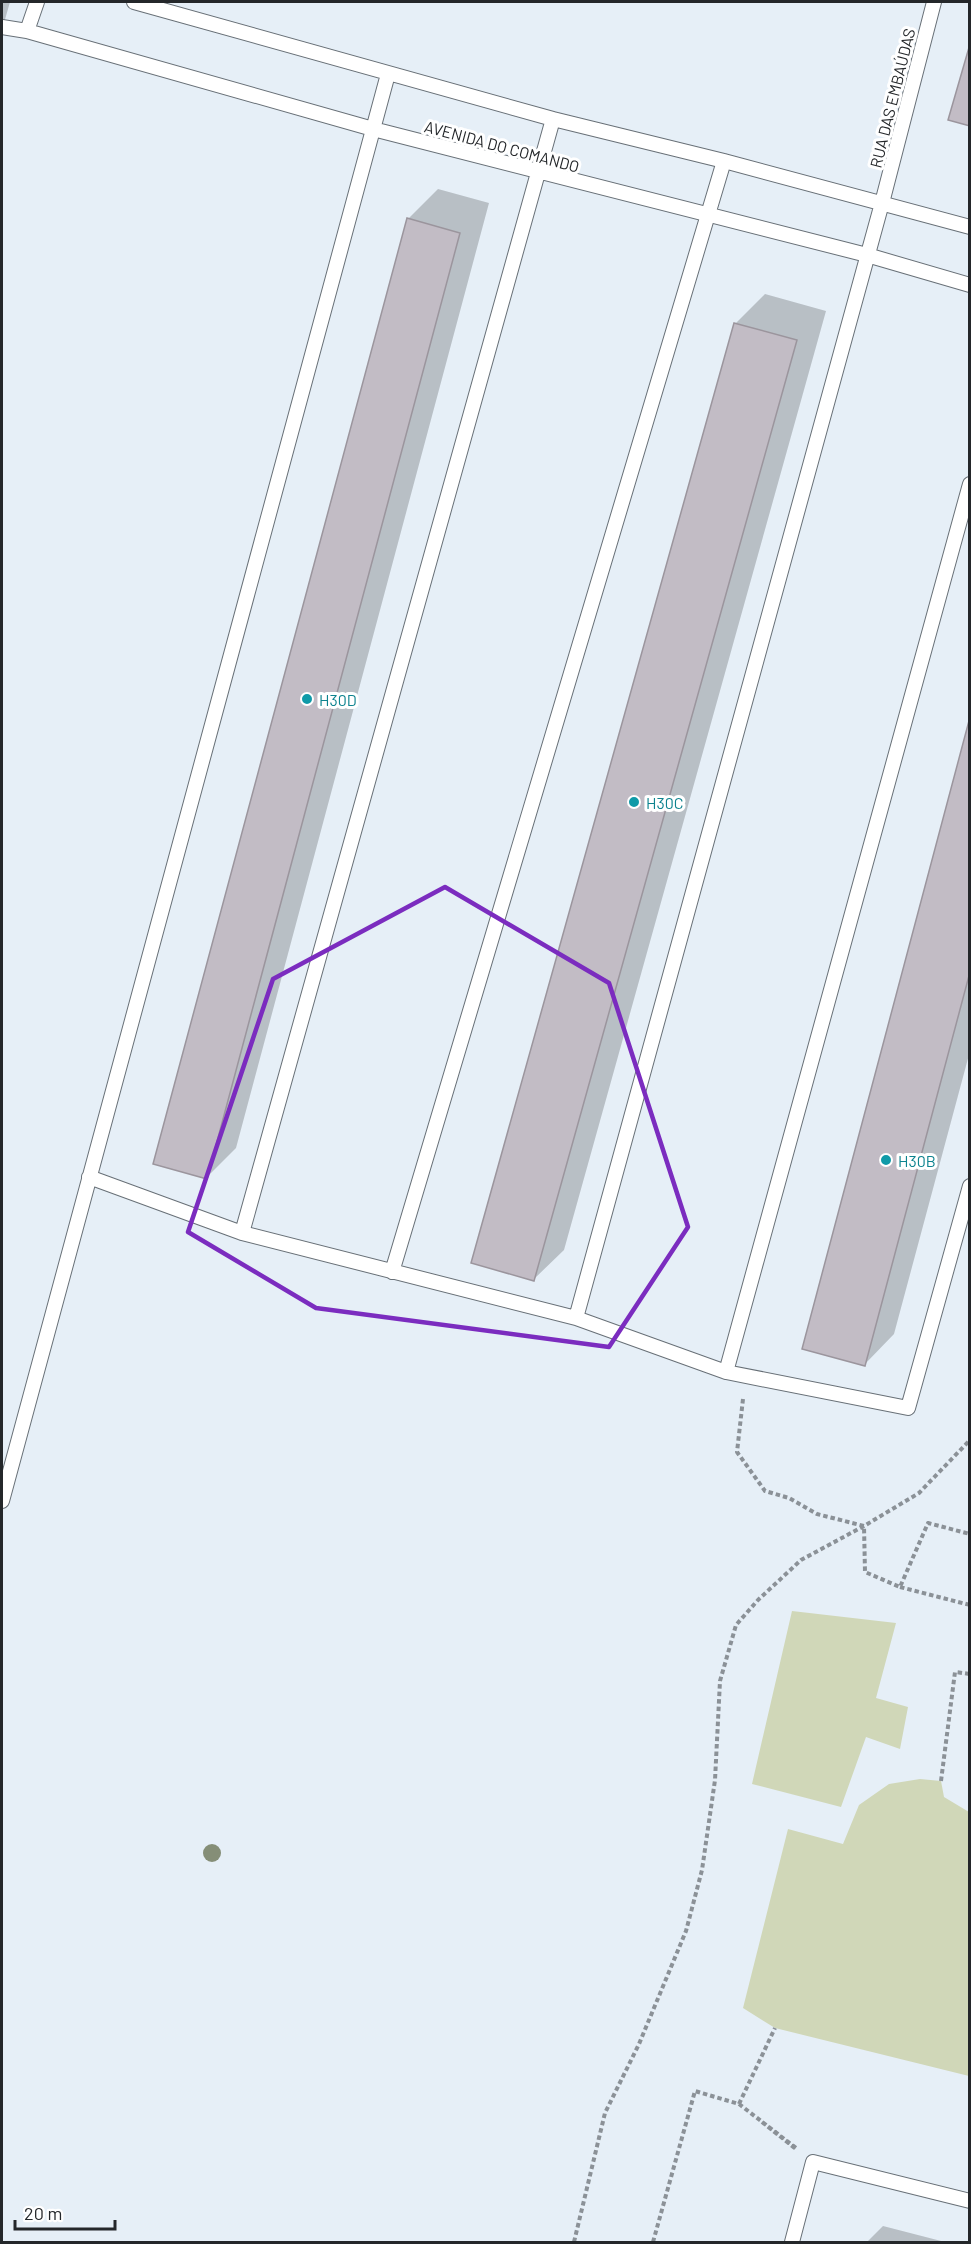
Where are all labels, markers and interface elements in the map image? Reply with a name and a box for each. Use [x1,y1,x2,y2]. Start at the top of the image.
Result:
street label: RUA DAS EMBAÚDAS [865,26,919,170]
street label: AVENIDA DO COMANDO [423,116,581,176]
place label: H30D [319,690,357,709]
marker: H30D [300,692,314,706]
place label: H30C [646,793,683,812]
marker: H30C [627,795,641,809]
place label: H30B [898,1151,936,1170]
marker: H30B [879,1153,893,1167]
scale bar [15,2193,116,2231]
text: 20 m [24,2202,62,2224]

